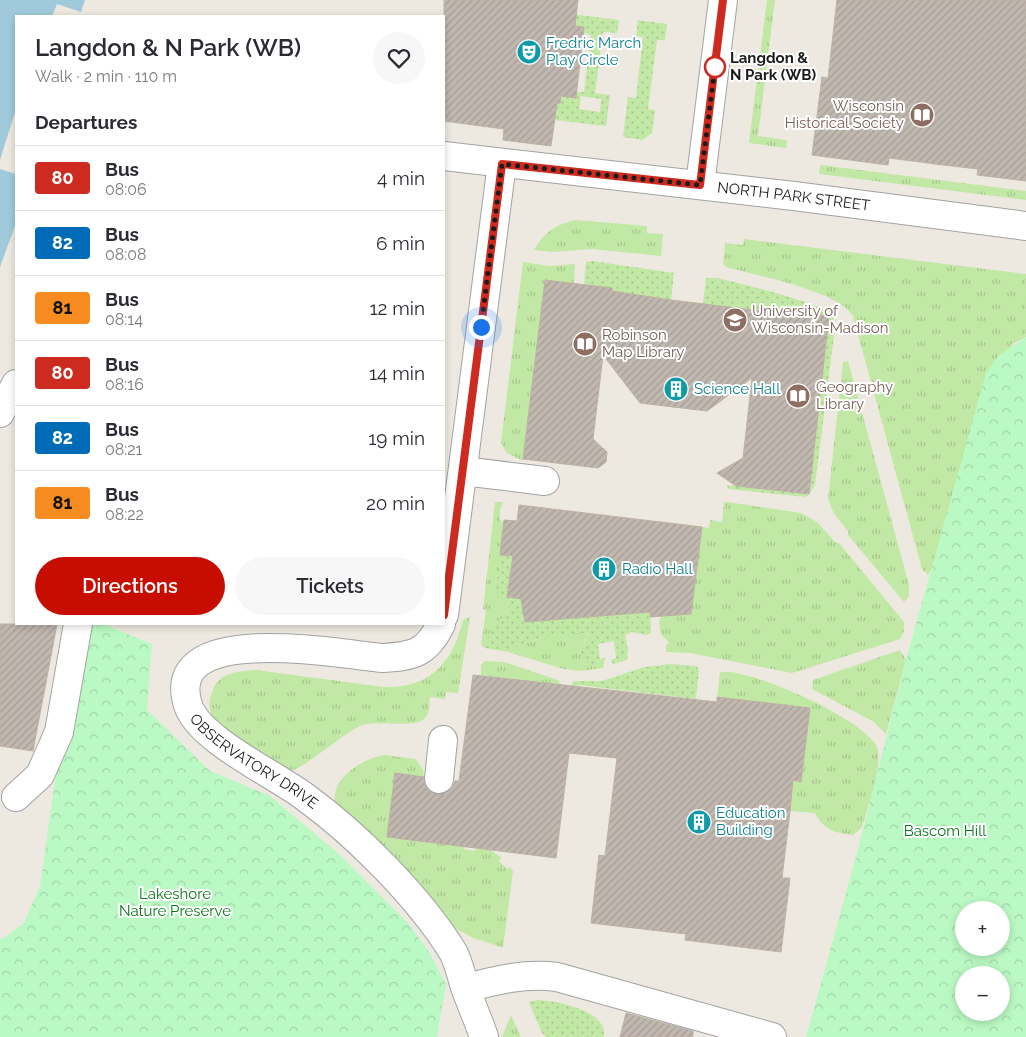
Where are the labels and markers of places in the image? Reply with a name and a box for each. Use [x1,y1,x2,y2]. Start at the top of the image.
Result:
place label: Fredric March Play Circle [546,34,641,69]
theatre icon: Fredric March Play Circle [516,39,542,65]
place label: Langdon & N Park (WB) [730,49,817,84]
marker: Langdon & N Park (WB) [704,56,726,78]
place label: Wisconsin Historical Society [785,97,904,132]
library icon: Wisconsin Historical Society [909,102,935,128]
place label: University of Wisconsin-Madison [752,302,888,337]
school or university icon: University of Wisconsin-Madison [722,307,748,333]
place label: Robinson Map Library [602,326,684,361]
library icon: Robinson Map Library [572,331,598,357]
building icon: Science Hall [663,376,689,402]
place label: Geography Library [816,378,893,413]
place label: Science Hall [694,380,781,398]
library icon: Geography Library [785,383,811,409]
building icon: Radio Hall [591,556,617,582]
place label: Radio Hall [622,560,693,578]
place label: Education Building [716,804,785,839]
building icon: Education Building [686,809,712,835]

